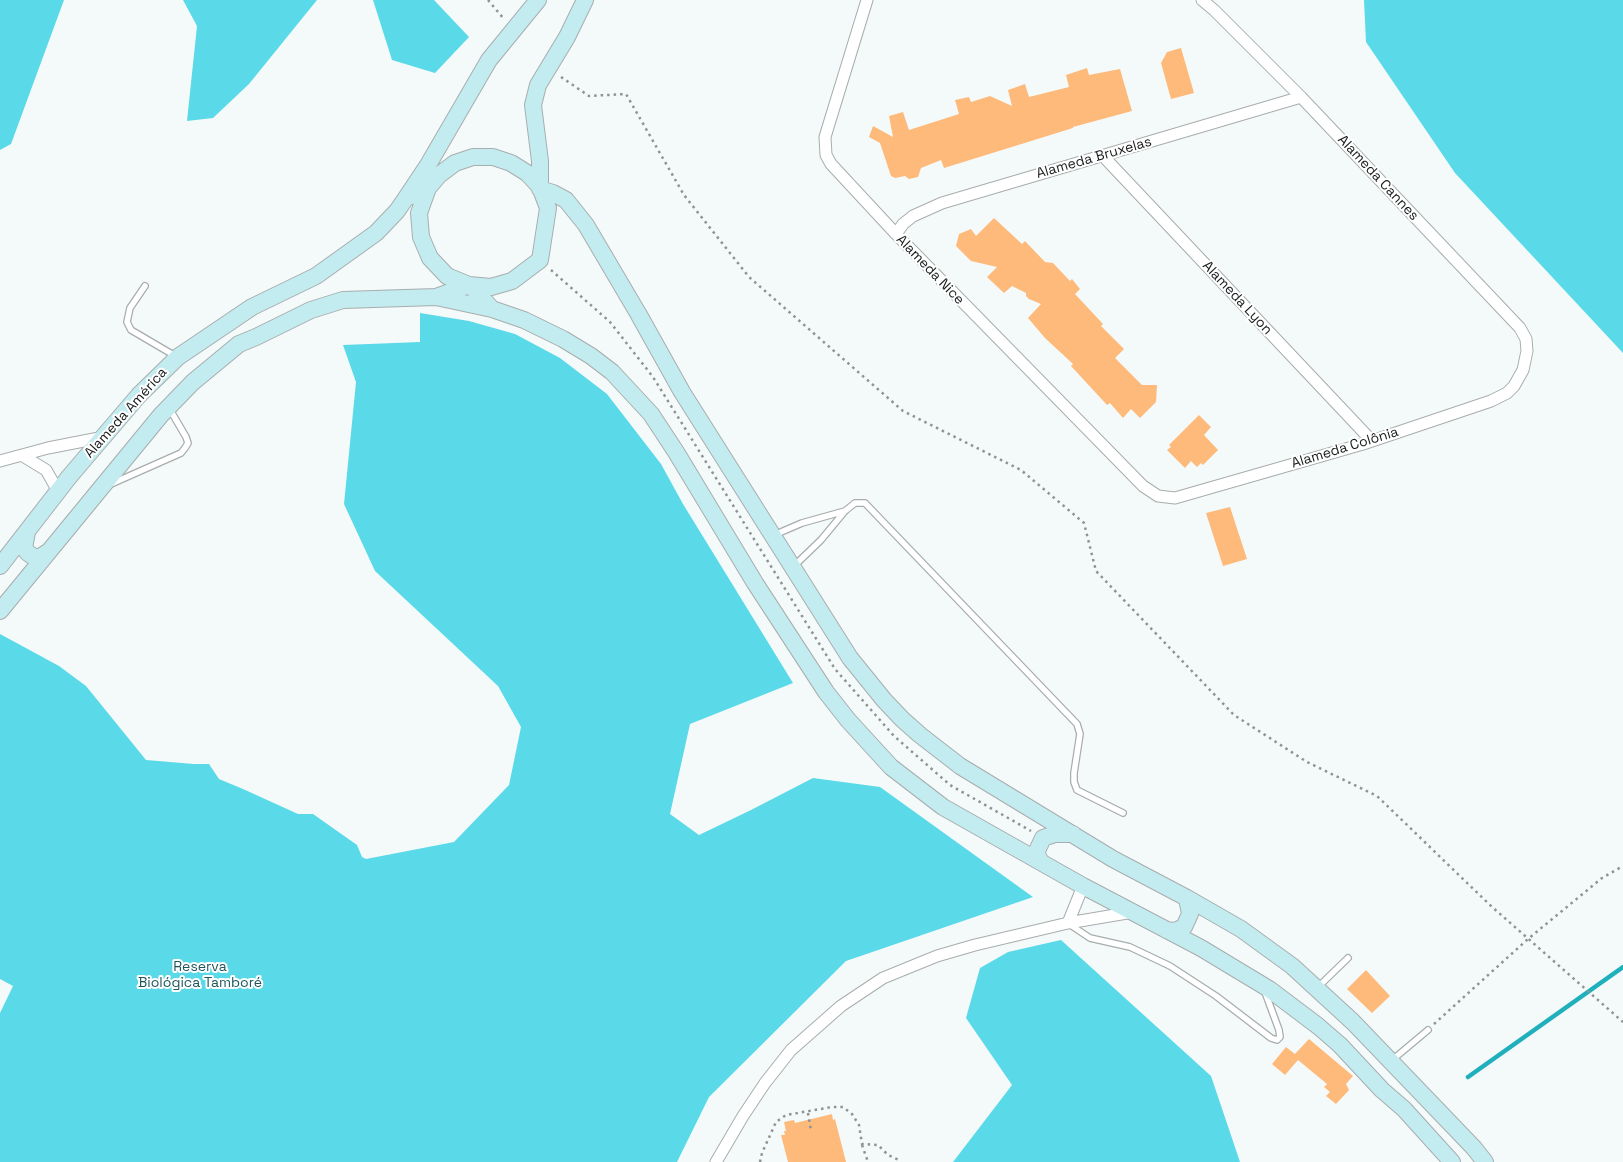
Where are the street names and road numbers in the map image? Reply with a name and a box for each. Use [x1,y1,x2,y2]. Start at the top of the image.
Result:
street label: Alameda Cannes [1334,132,1422,224]
street label: Alameda Bruxelas [1034,133,1154,183]
street label: Alameda Nice [892,232,968,308]
street label: Alameda Lyon [1199,258,1275,338]
street label: Alameda América [81,364,171,462]
street label: Alameda Colônia [1289,424,1401,472]

